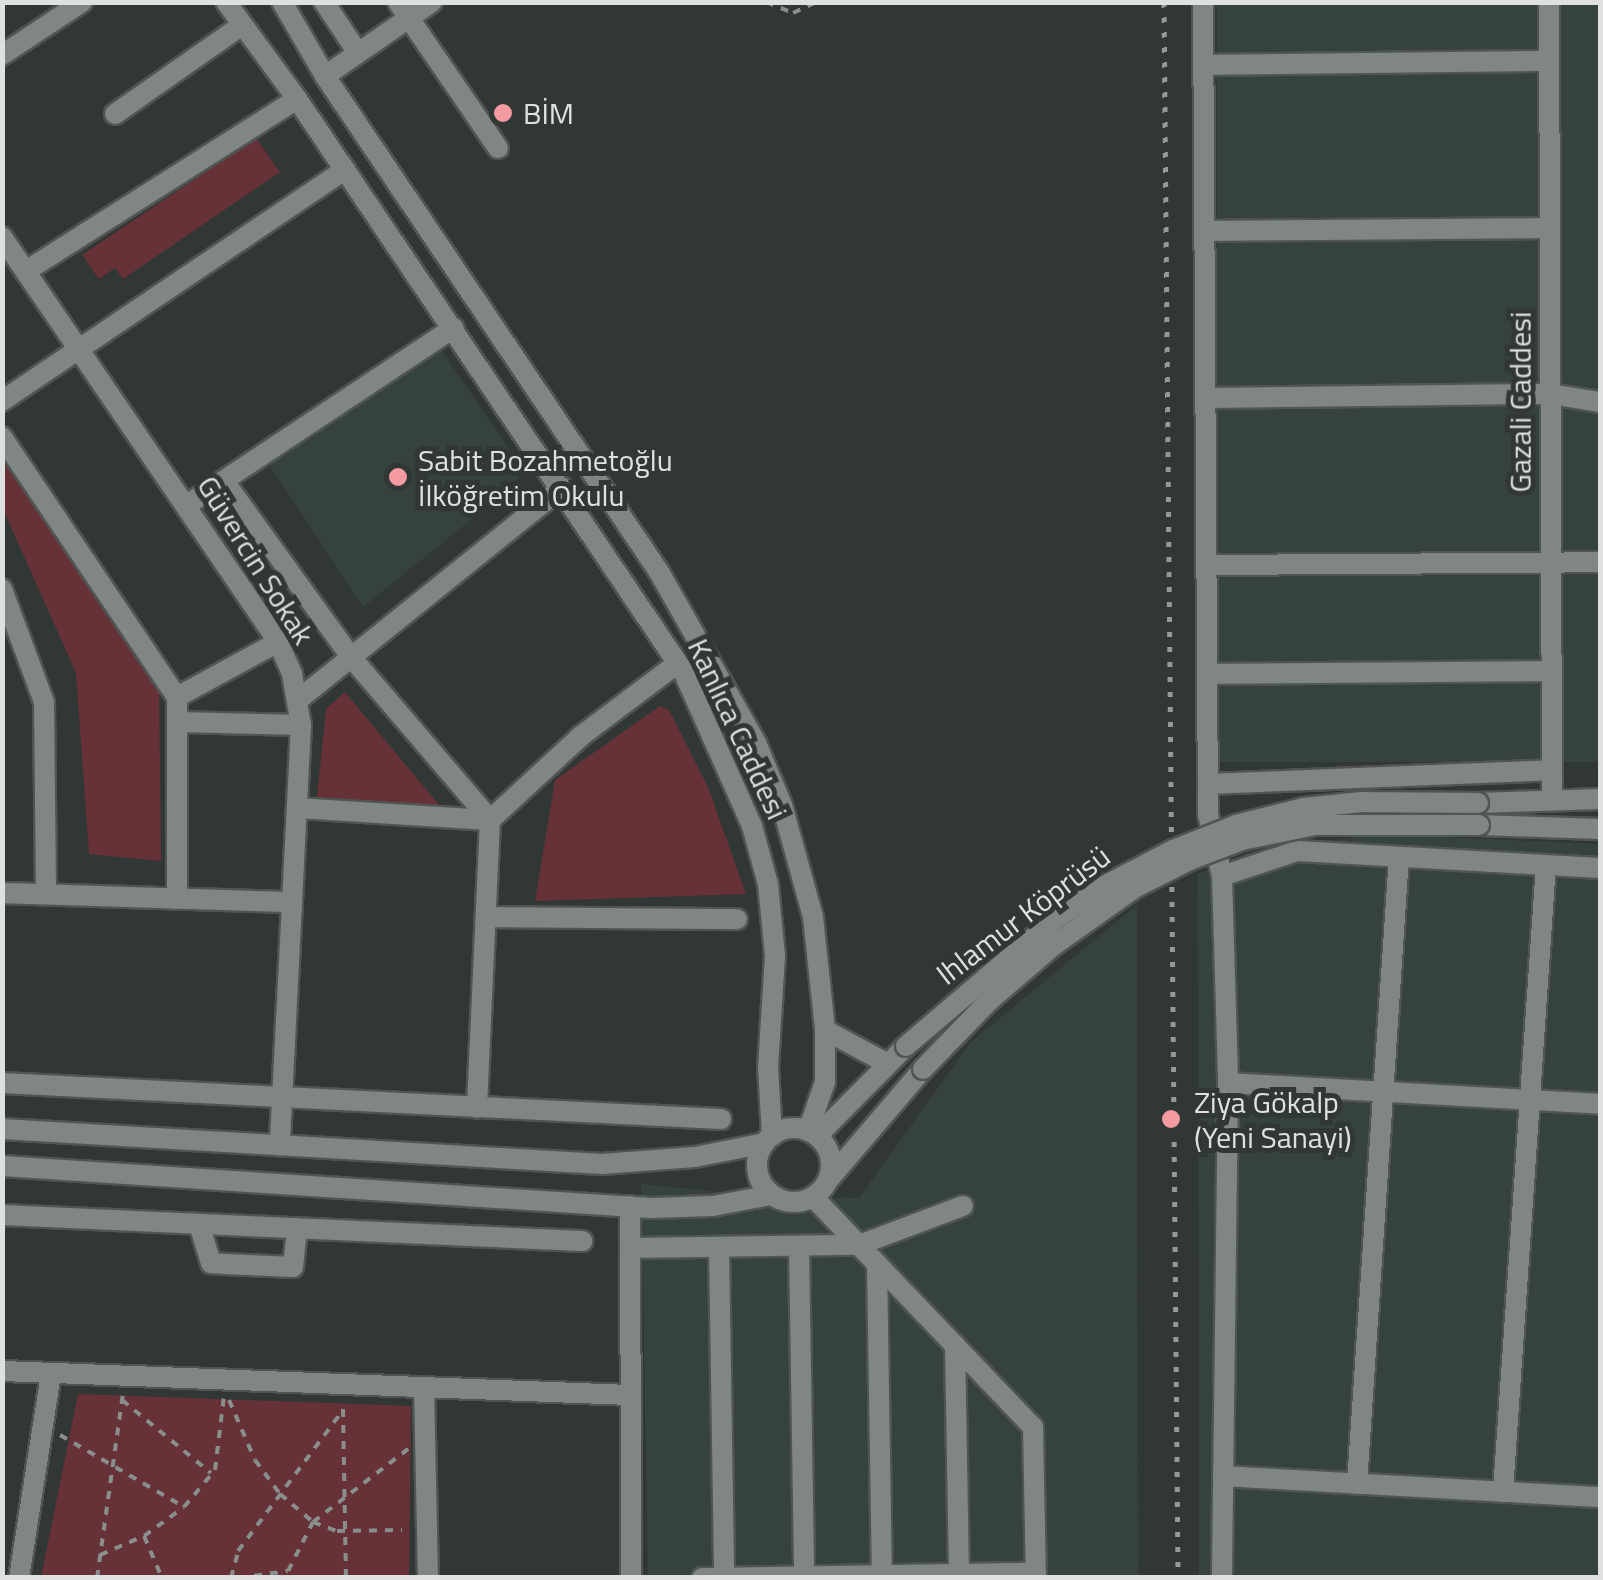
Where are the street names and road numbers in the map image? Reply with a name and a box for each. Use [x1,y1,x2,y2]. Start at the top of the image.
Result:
street label: Gazali Caddesi [1502,311,1538,493]
street label: Güvercin Sokak [190,469,322,651]
street label: Kanlıca Caddesi [680,633,796,825]
street label: Ihlamur Köprüsü [929,838,1117,992]

